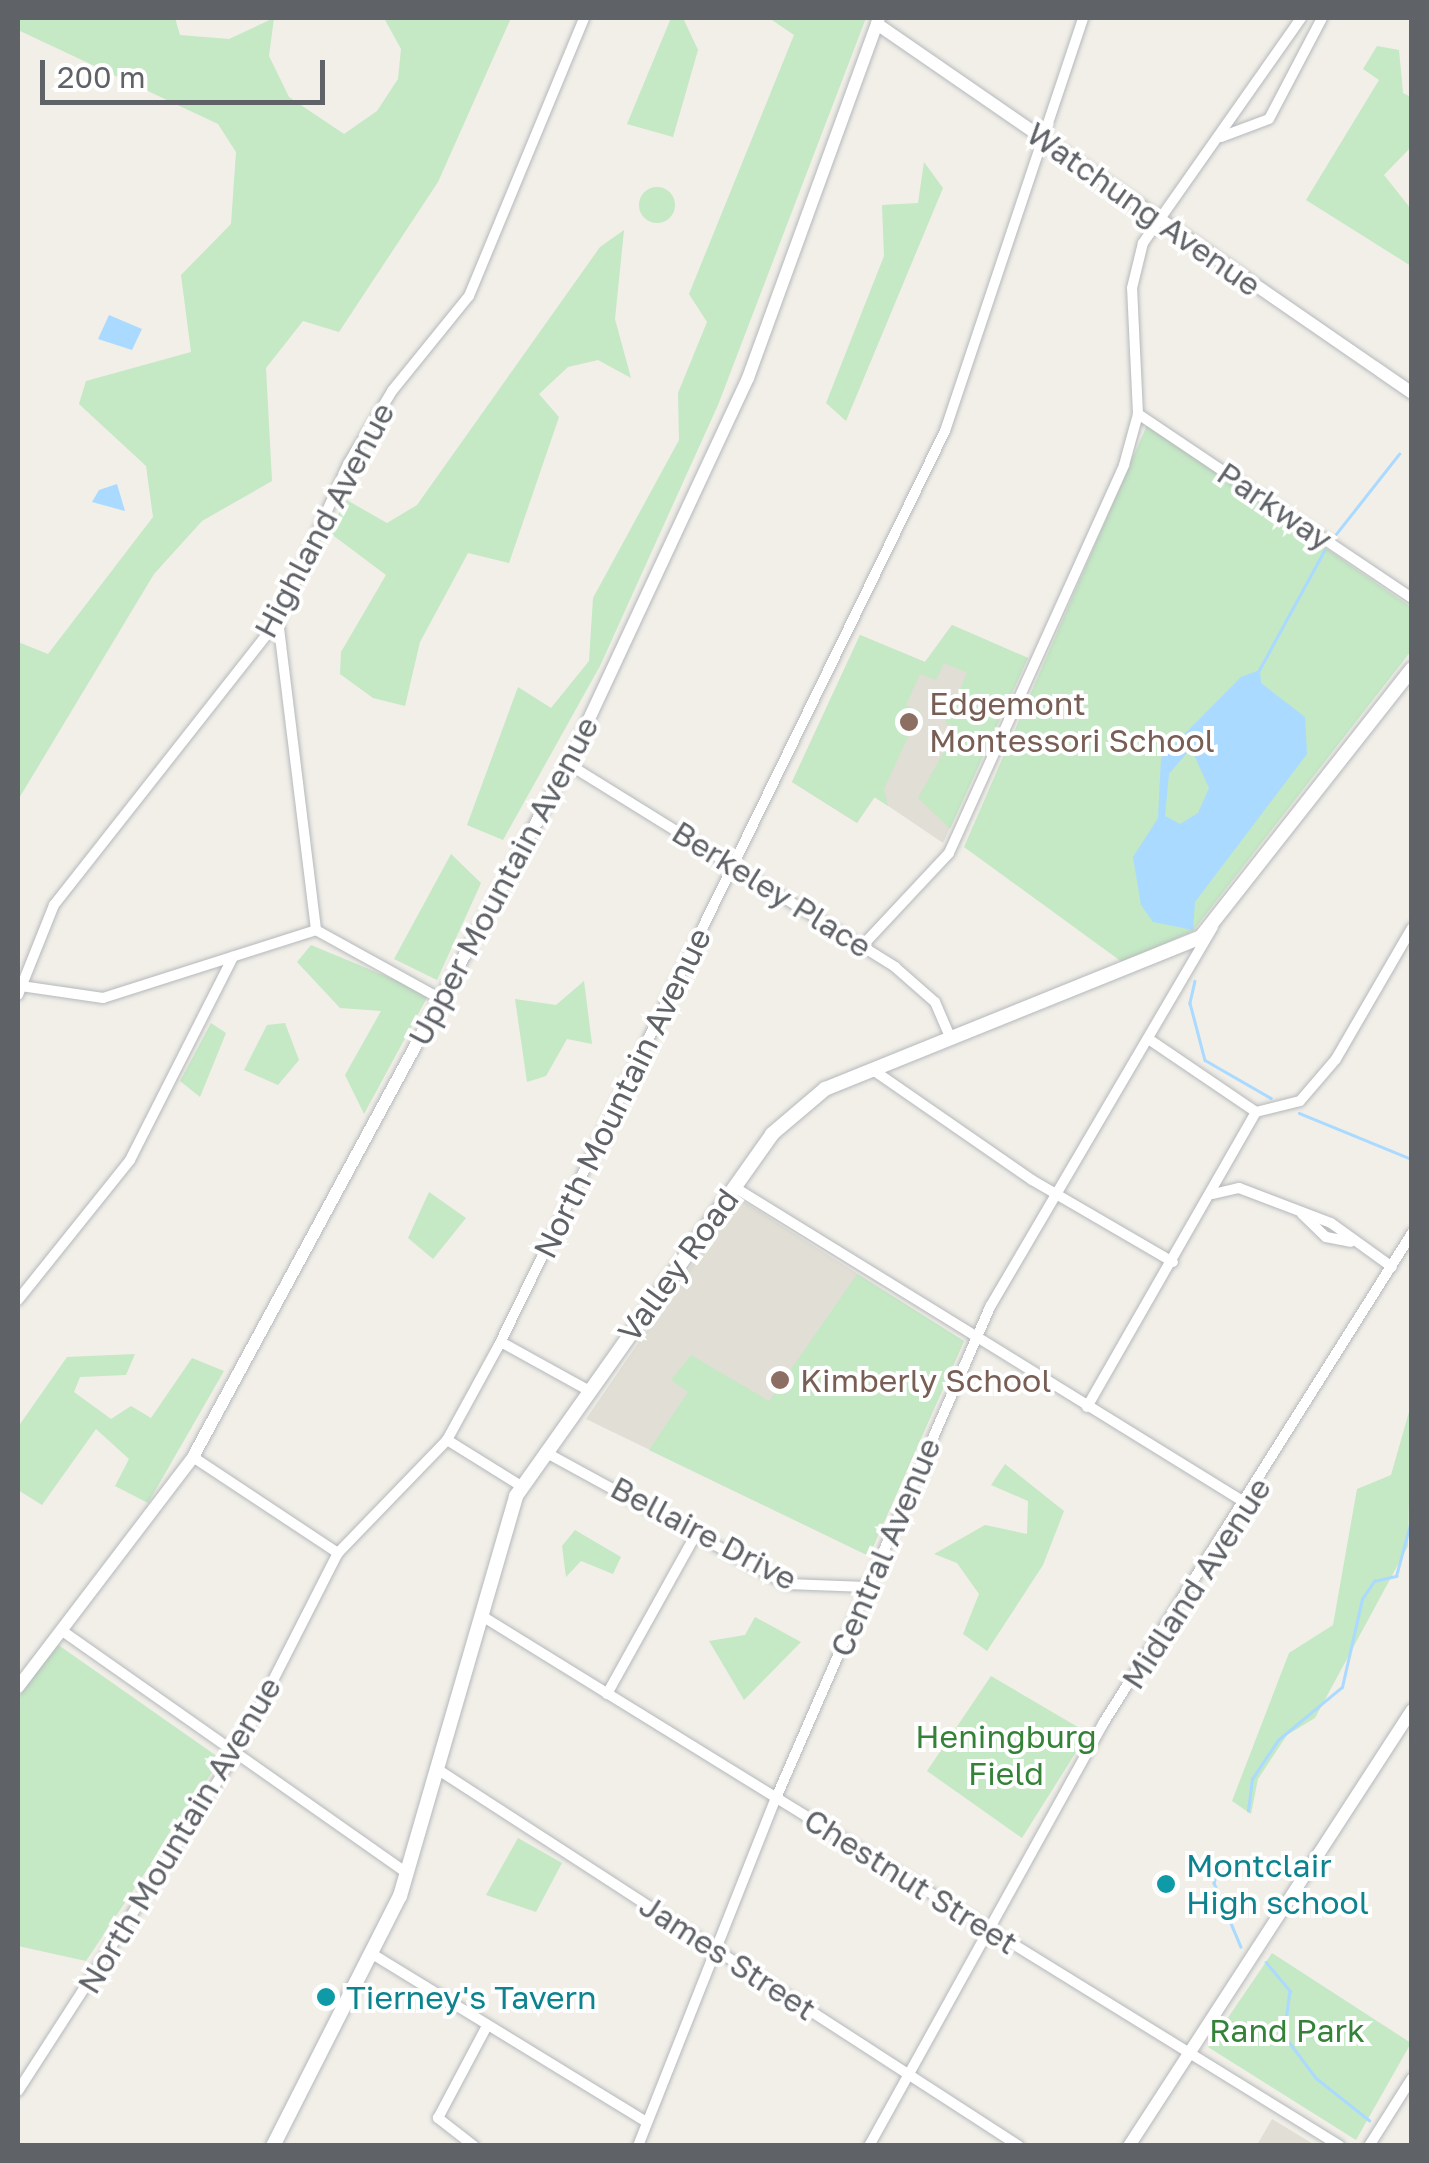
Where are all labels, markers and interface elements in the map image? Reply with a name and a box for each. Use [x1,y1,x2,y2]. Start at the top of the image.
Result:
scale bar [45,40,330,102]
text: 200 m [57,59,146,95]
street label: Watchung Avenue [1020,114,1268,304]
street label: Highland Avenue [246,396,402,644]
street label: Parkway [1210,454,1340,558]
place label: Edgemont Montessori School [929,685,1215,760]
street label: Upper Mountain Avenue [400,710,606,1052]
marker: Edgemont Montessori School [898,711,920,733]
street label: Berkeley Place [665,812,879,966]
street label: North Mountain Avenue [525,922,719,1264]
street label: Valley Road [610,1181,746,1349]
place label: Kimberly School [800,1361,1051,1399]
marker: Kimberly School [769,1369,791,1391]
street label: Central Avenue [822,1432,948,1662]
street label: Bellaire Drive [604,1468,804,1598]
street label: Midland Avenue [1113,1470,1279,1696]
street label: North Mountain Avenue [69,1670,289,2000]
park label: Heningburg Field [915,1718,1097,1793]
street label: Chestnut Street [797,1800,1025,1962]
place label: Montclair High school [1186,1847,1369,1922]
marker: Montclair High school [1155,1873,1177,1895]
street label: James Street [633,1886,823,2028]
place label: Tierney's Tavern [346,1978,597,2016]
marker: Tierney's Tavern [315,1986,337,2008]
park label: Rand Park [1209,2011,1365,2049]

